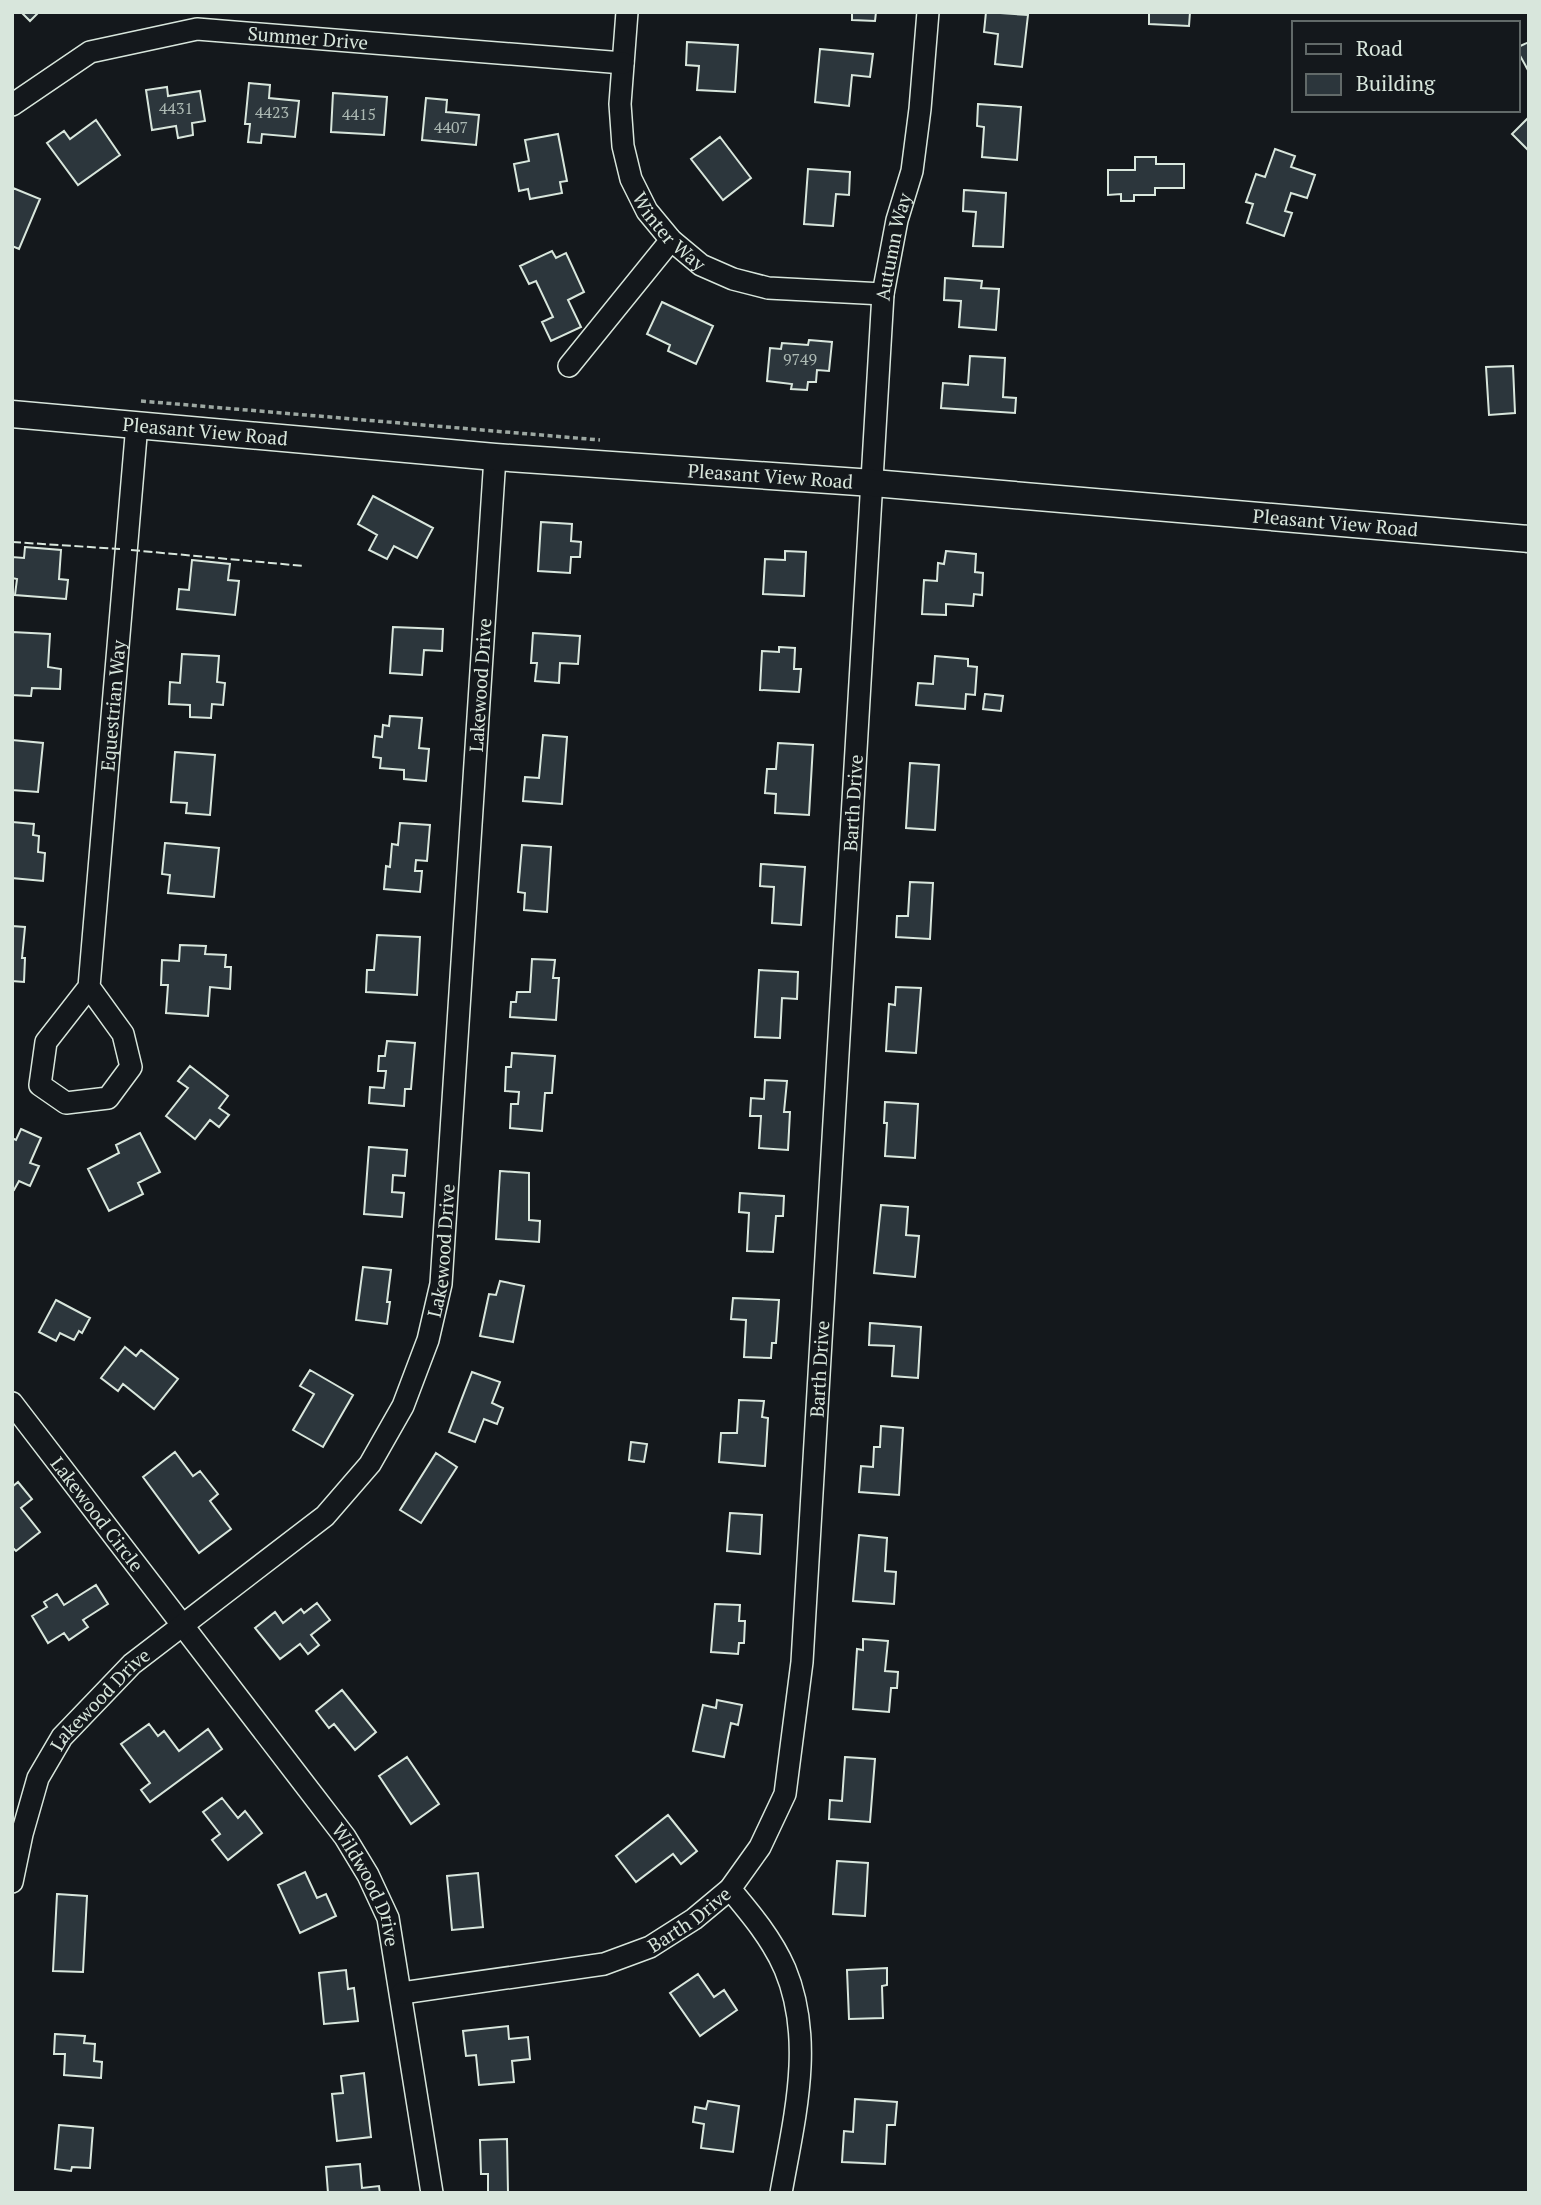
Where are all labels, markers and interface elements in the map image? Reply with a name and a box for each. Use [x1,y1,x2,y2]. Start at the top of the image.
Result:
street label: Summer Drive [247,20,369,55]
legend [1292,21,1520,112]
text: Road [1356,34,1403,62]
text: Building [1356,69,1436,97]
house number: 4431 [159,97,193,119]
house number: 4423 [255,101,289,123]
house number: 4415 [342,103,376,125]
house number: 4407 [434,116,468,138]
street label: Winter Way [627,188,712,276]
street label: Autumn Way [870,189,917,301]
house number: 9749 [783,348,817,370]
street label: Pleasant View Road [122,411,289,451]
street label: Pleasant View Road [687,457,854,494]
street label: Pleasant View Road [1252,502,1420,542]
street label: Lakewood Drive [463,617,496,753]
street label: Equestrian Way [94,639,131,772]
street label: Barth Drive [837,754,868,852]
street label: Lakewood Drive [421,1183,460,1320]
street label: Barth Drive [804,1320,834,1418]
street label: Lakewood Circle [46,1451,150,1576]
street label: Lakewood Drive [44,1642,155,1755]
street label: Wildwood Drive [327,1818,405,1948]
street label: Barth Drive [643,1881,736,1957]

